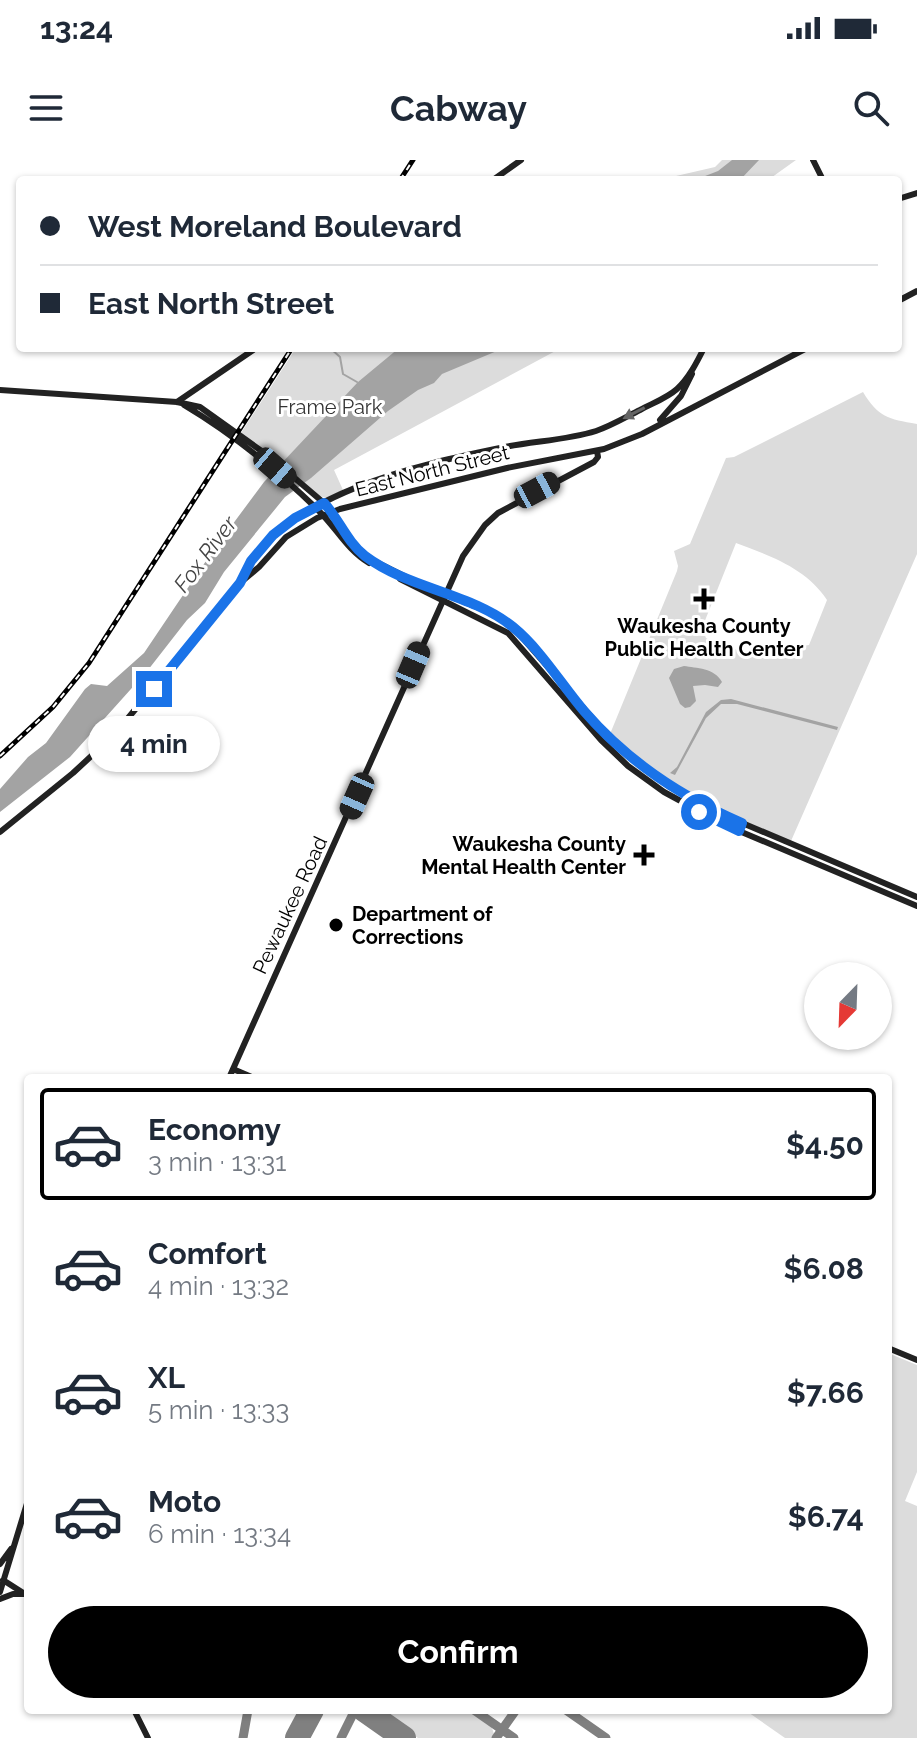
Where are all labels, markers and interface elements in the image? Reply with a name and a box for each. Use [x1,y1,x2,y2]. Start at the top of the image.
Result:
text: 13:24 [40,11,113,46]
icon: menu [24,86,68,130]
icon: search [849,86,893,130]
text: Cabway [390,87,527,129]
text: West Moreland Boulevard [88,209,462,244]
text: East North Street [88,286,334,321]
park label: Frame Park [278,395,383,419]
one-way arrow [623,406,646,420]
street label: East North Street [353,440,512,502]
car [249,443,301,493]
car [510,468,564,512]
water label: Fox River [168,510,243,597]
marker: Waukesha County Public Health Center [693,588,715,610]
place label: Waukesha County Public Health Center [605,614,804,661]
car [393,638,433,692]
route end [136,671,172,707]
callout: 4 min [88,717,220,773]
text: 4 min [120,729,188,759]
car [336,769,378,823]
route start [681,794,717,830]
street label: Pewaukee Road [248,832,332,978]
place label: Waukesha County Mental Health Center [421,832,626,879]
marker: Waukesha County Mental Health Center [633,844,655,866]
place label: Department of Corrections [352,902,493,949]
marker: Department of Corrections [327,916,345,934]
north arrow [804,962,892,1050]
map controls [804,962,892,1050]
icon: car [52,1108,124,1180]
text: Economy [148,1112,281,1147]
text: $4.50 [786,1127,864,1162]
text: 3 min · 13:31 [148,1147,286,1177]
icon: car [52,1232,124,1304]
text: Comfort [148,1236,267,1271]
text: $6.08 [783,1251,864,1286]
text: 4 min · 13:32 [148,1271,289,1301]
icon: car [52,1356,124,1428]
text: XL [148,1360,185,1395]
text: $7.66 [787,1375,864,1410]
text: 5 min · 13:33 [148,1395,289,1425]
icon: car [52,1480,124,1552]
text: Moto [148,1484,221,1519]
text: $6.74 [788,1499,864,1534]
text: 6 min · 13:34 [148,1519,291,1549]
button: Confirm [48,1606,868,1698]

